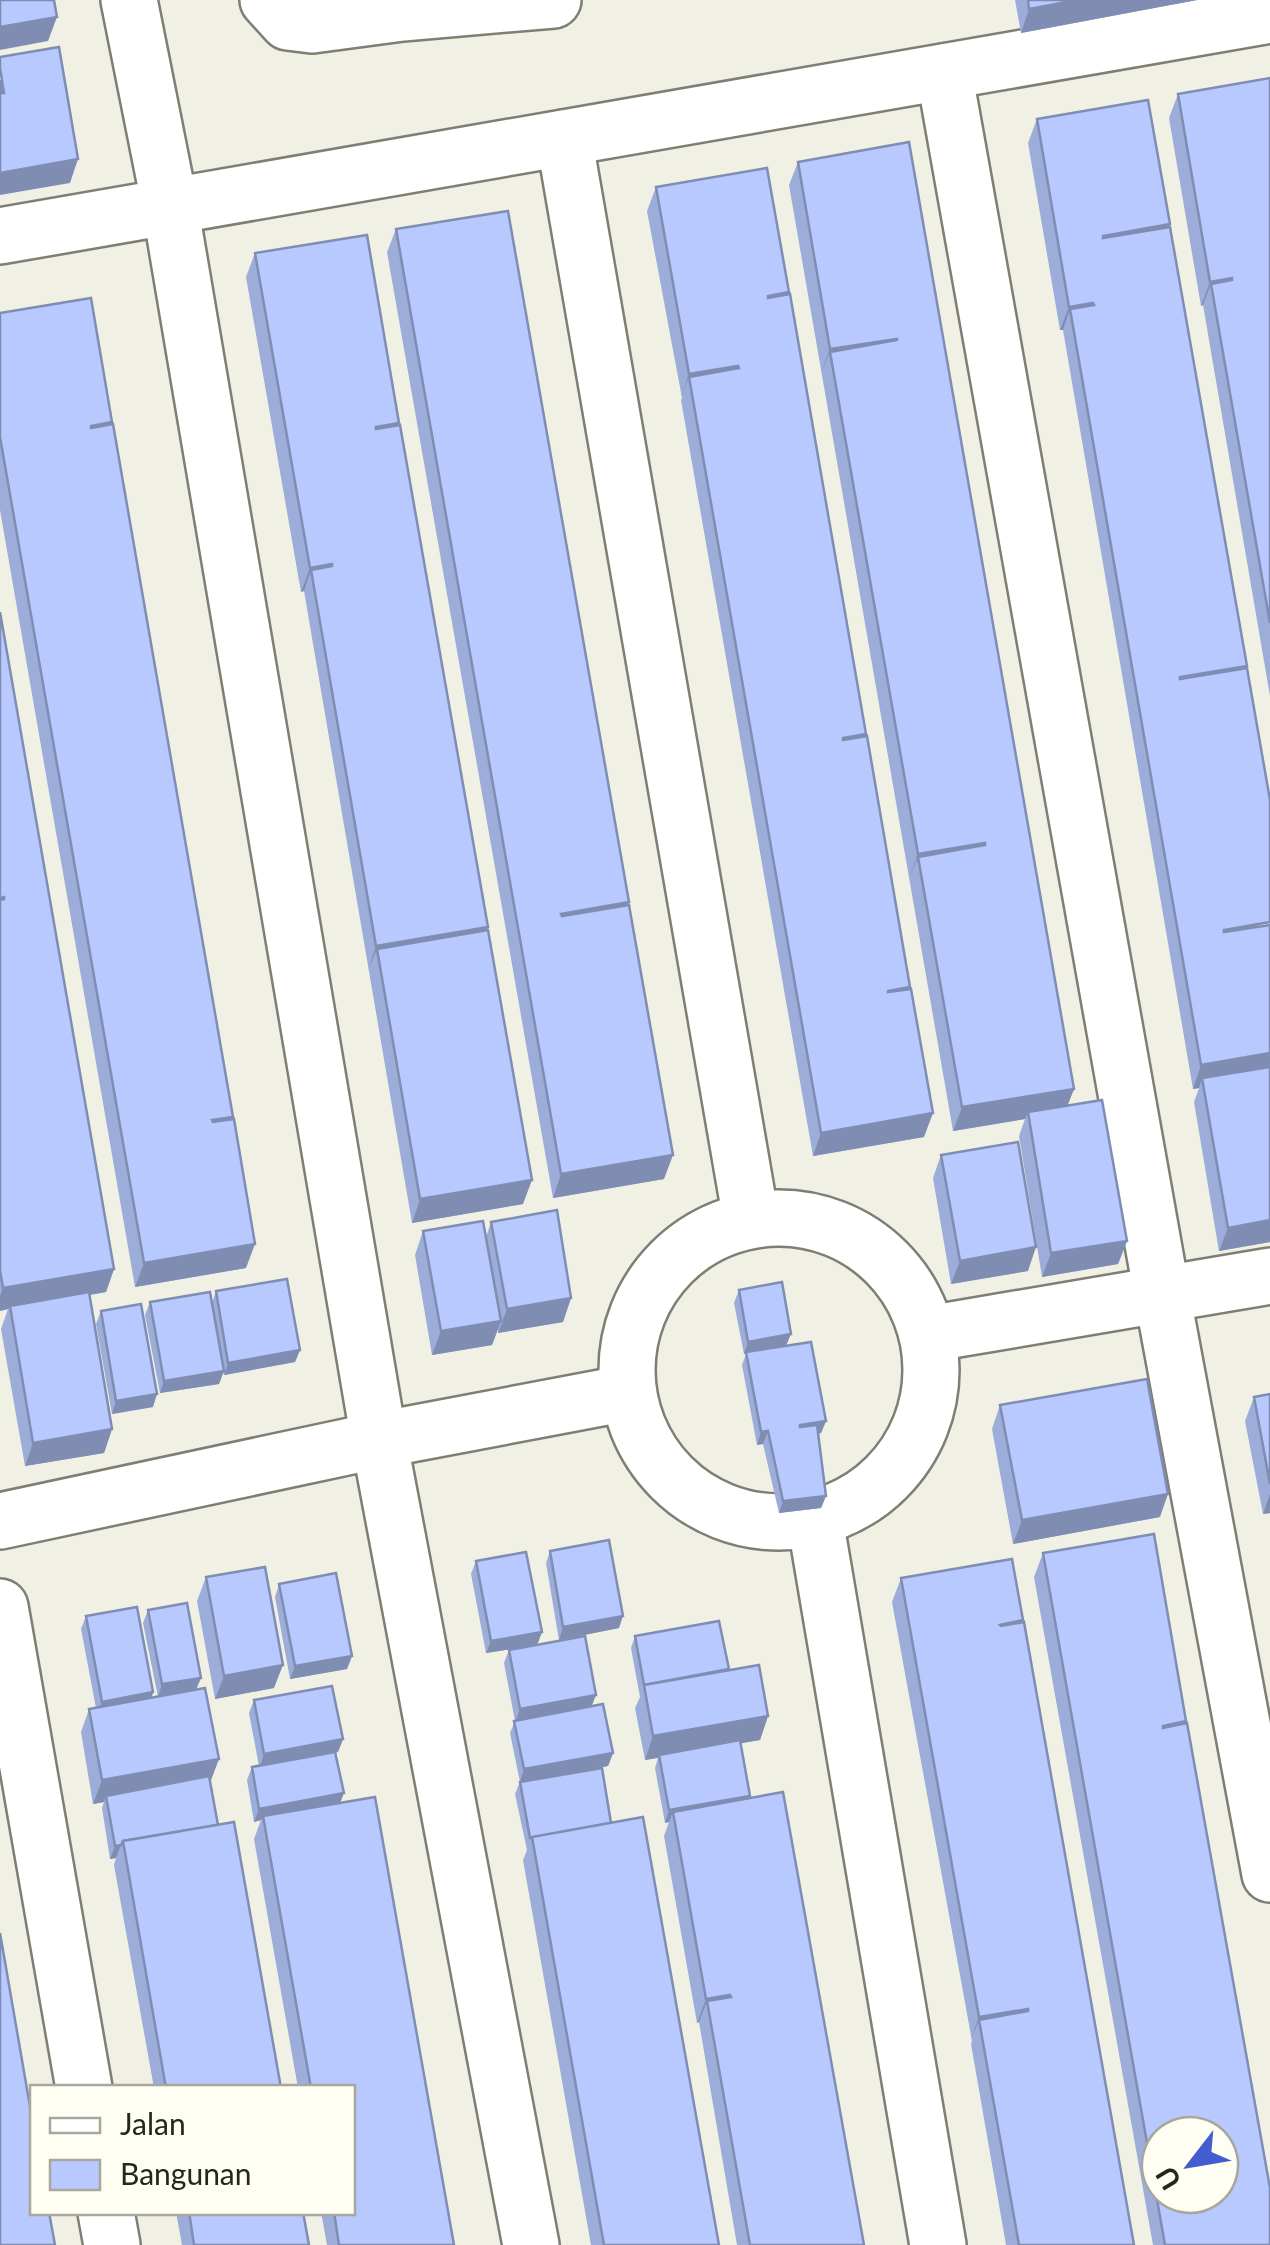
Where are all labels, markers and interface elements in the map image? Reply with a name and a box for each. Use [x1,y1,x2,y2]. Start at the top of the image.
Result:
legend [30,2085,355,2215]
text: Jalan [120,2105,186,2141]
north arrow [1140,2115,1240,2215]
text: Bangunan [120,2155,252,2191]
text: U [1148,2161,1188,2196]

